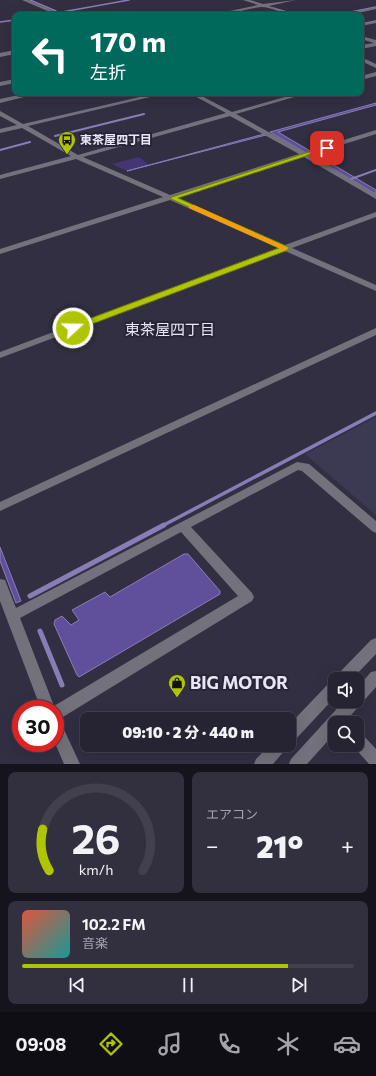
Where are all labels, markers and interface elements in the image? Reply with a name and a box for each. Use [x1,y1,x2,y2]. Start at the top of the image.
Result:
text: 170 m [90,24,166,58]
icon: left [24,28,76,80]
text: 左折 [90,61,126,83]
bus stop icon: 東茶屋四丁目 [57,130,77,155]
pin [310,131,344,165]
place label: 東茶屋四丁目 [80,132,152,146]
icon: arrive [316,137,338,159]
position arrow [52,307,94,349]
district label: 東茶屋四丁目 [125,320,215,338]
place label: BIG MOTOR [190,672,288,693]
map controls [328,672,364,752]
button: sound [328,672,364,708]
shop icon: BIG MOTOR [167,673,187,698]
speed limit sign: 30 [12,700,64,752]
button: search [328,716,364,752]
text: 09:10 · 2 分 · 440 m [122,723,254,741]
text: エアコン [206,806,258,822]
text: 26 [71,811,121,862]
text: 21° [256,827,303,864]
text: − [206,832,219,859]
text: + [341,832,354,859]
text: km/h [79,859,113,877]
text: 102.2 FM [82,915,146,933]
text: 音楽 [82,935,108,951]
icon: previous [66,974,88,996]
icon: pause [177,974,199,996]
icon: next [288,974,310,996]
icon: directions [97,1030,125,1058]
icon: music [156,1030,184,1058]
icon: phone [215,1030,243,1058]
icon: climate [274,1030,302,1058]
icon: car [333,1030,361,1058]
text: 09:08 [15,1033,66,1055]

